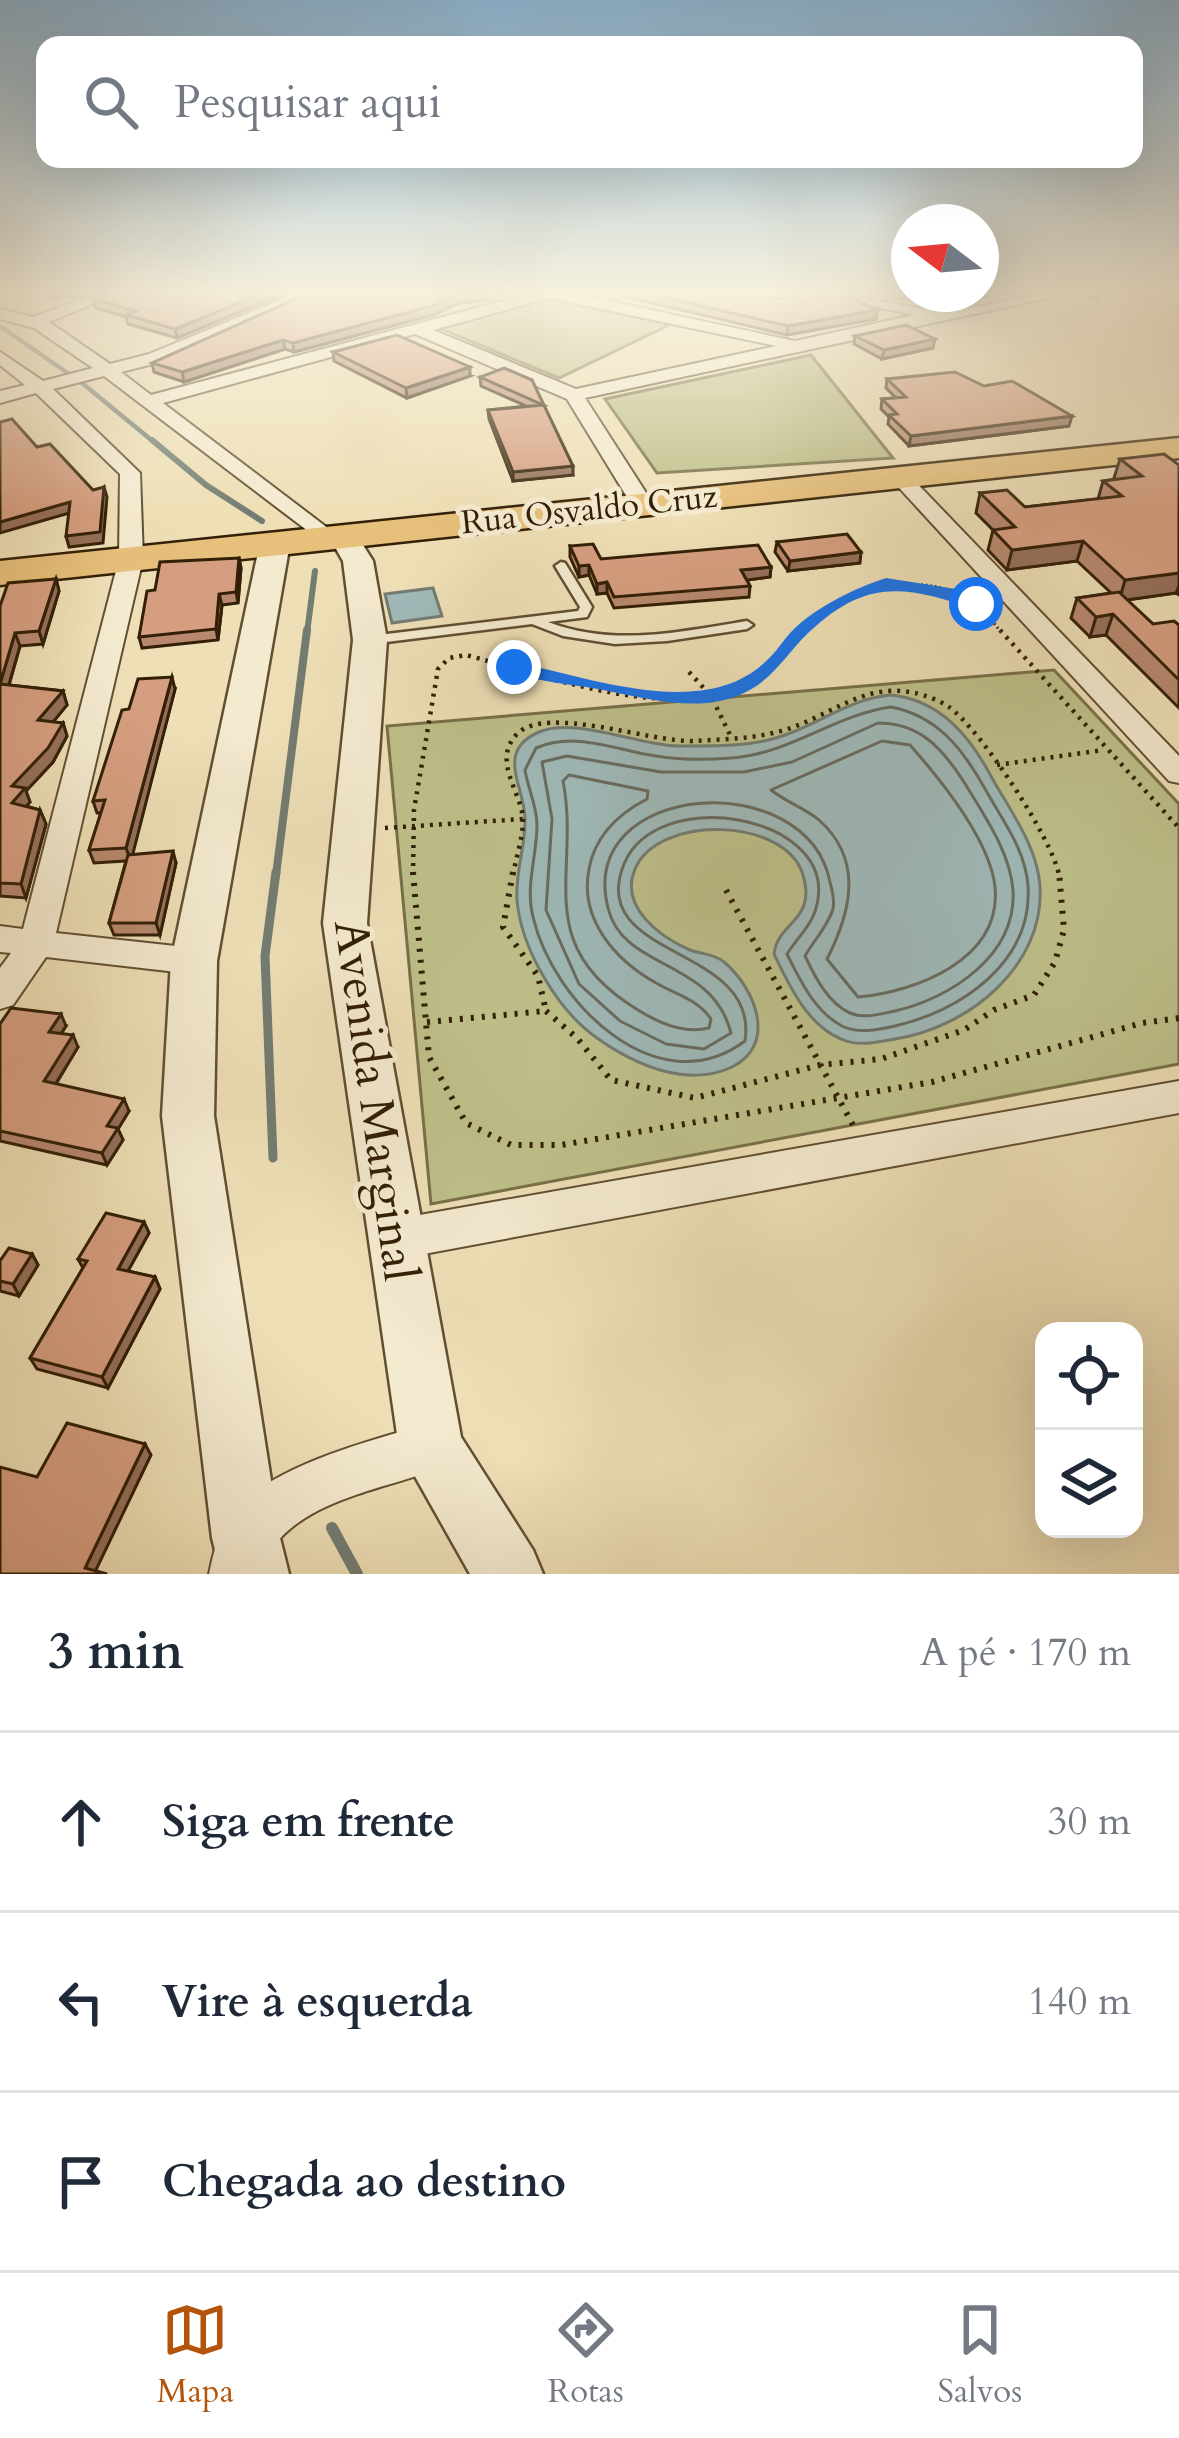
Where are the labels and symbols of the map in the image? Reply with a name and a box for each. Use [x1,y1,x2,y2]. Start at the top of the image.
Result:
north arrow [891,204,999,312]
street label: Rua Osvaldo Cruz [459,474,720,545]
route start [949,577,1003,631]
route end [487,640,541,694]
street label: Avenida Marginal [318,915,433,1285]

